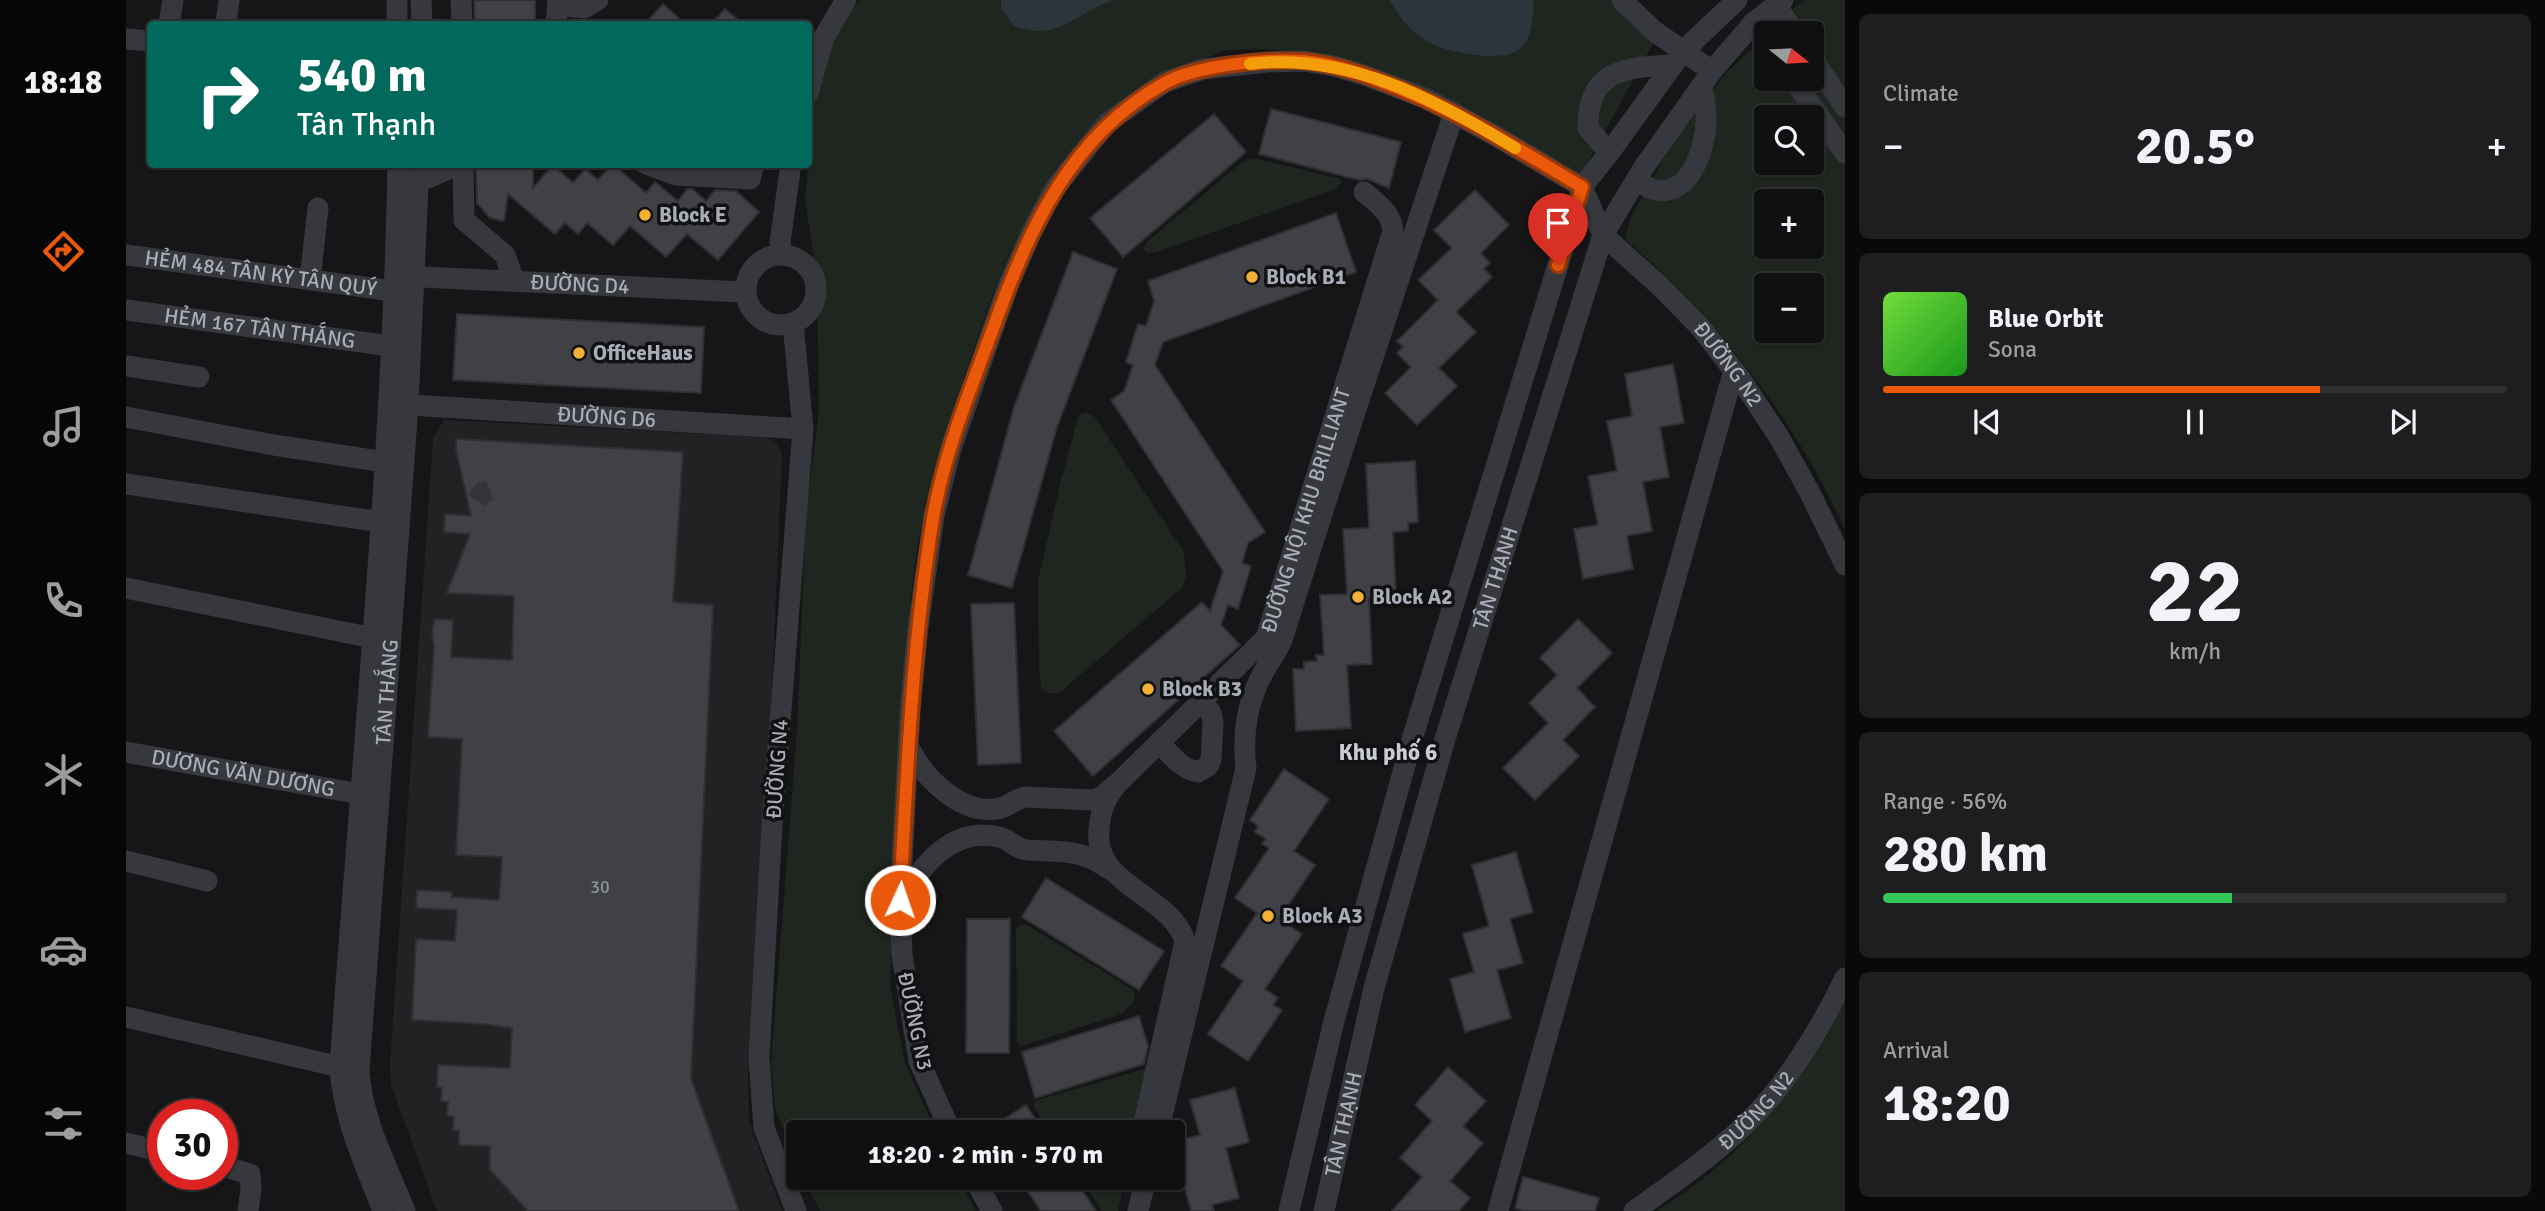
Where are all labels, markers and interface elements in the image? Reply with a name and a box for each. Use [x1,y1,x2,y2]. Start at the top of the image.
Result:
north arrow [1754,21,1824,91]
map controls [1754,21,1824,343]
text: 540 m [297,45,427,105]
icon: right [182,49,273,140]
text: 18:18 [24,63,102,102]
text: Climate [1883,79,1959,108]
text: Tân Thạnh [297,105,436,144]
button: search [1754,105,1824,175]
text: 20.5° [2135,114,2255,178]
text: − [1883,123,1904,170]
text: + [2486,123,2507,170]
button: + [1754,189,1824,259]
pin [1528,193,1588,265]
place label: Block E [659,202,727,228]
icon: arrive [1539,204,1577,242]
marker: Block E [637,207,653,223]
icon: directions [39,227,88,276]
street label: HẺM 484 TÂN KỲ TÂN QUÝ [143,245,379,302]
place label: Block B1 [1266,264,1346,290]
street label: ĐƯỜNG D4 [530,269,630,300]
marker: Block B1 [1244,269,1260,285]
button: − [1754,273,1824,343]
street label: HẺM 167 TÂN THẮNG [163,302,357,354]
text: Blue Orbit [1988,303,2104,335]
street label: ĐƯỜNG N2 [1688,317,1769,412]
text: Sona [1988,335,2037,364]
place label: OfficeHaus [593,340,693,366]
marker: OfficeHaus [571,345,587,361]
street label: ĐƯỜNG NỘI KHU BRILLIANT [1255,384,1356,636]
street label: ĐƯỜNG D6 [556,401,657,433]
icon: music [39,402,88,451]
icon: previous [1968,403,2006,441]
icon: pause [2176,403,2214,441]
icon: next [2384,403,2422,441]
street label: TÂN THẠNH [1467,523,1524,633]
text: 22 [2146,535,2244,648]
icon: phone [39,576,88,625]
place label: Block A2 [1372,584,1453,610]
marker: Block A2 [1350,589,1366,605]
text: km/h [2169,637,2221,666]
street label: TÂN THẮNG [370,638,404,746]
place label: Block B3 [1162,676,1242,702]
marker: Block B3 [1140,681,1156,697]
street label: ĐƯỜNG N4 [761,718,793,820]
district label: Khu phố 6 [1339,738,1437,767]
street label: DƯƠNG VĂN DƯƠNG [149,744,337,802]
icon: climate [39,750,88,799]
text: Range · 56% [1883,787,2007,816]
text: 280 km [1883,822,2048,886]
position arrow [863,863,937,937]
house number: 30 [590,876,610,898]
place label: Block A3 [1282,903,1363,929]
marker: Block A3 [1260,908,1276,924]
icon: car [39,925,88,974]
street label: ĐƯỜNG N3 [892,970,938,1072]
text: Arrival [1883,1036,1949,1065]
street label: ĐƯỜNG N2 [1713,1065,1800,1156]
street label: TÂN THẠNH [1319,1069,1368,1179]
text: 18:20 [1883,1071,2011,1135]
icon: filters [39,1099,88,1148]
speed limit sign: 30 [147,1099,238,1190]
text: 18:20 · 2 min · 570 m [868,1139,1103,1171]

